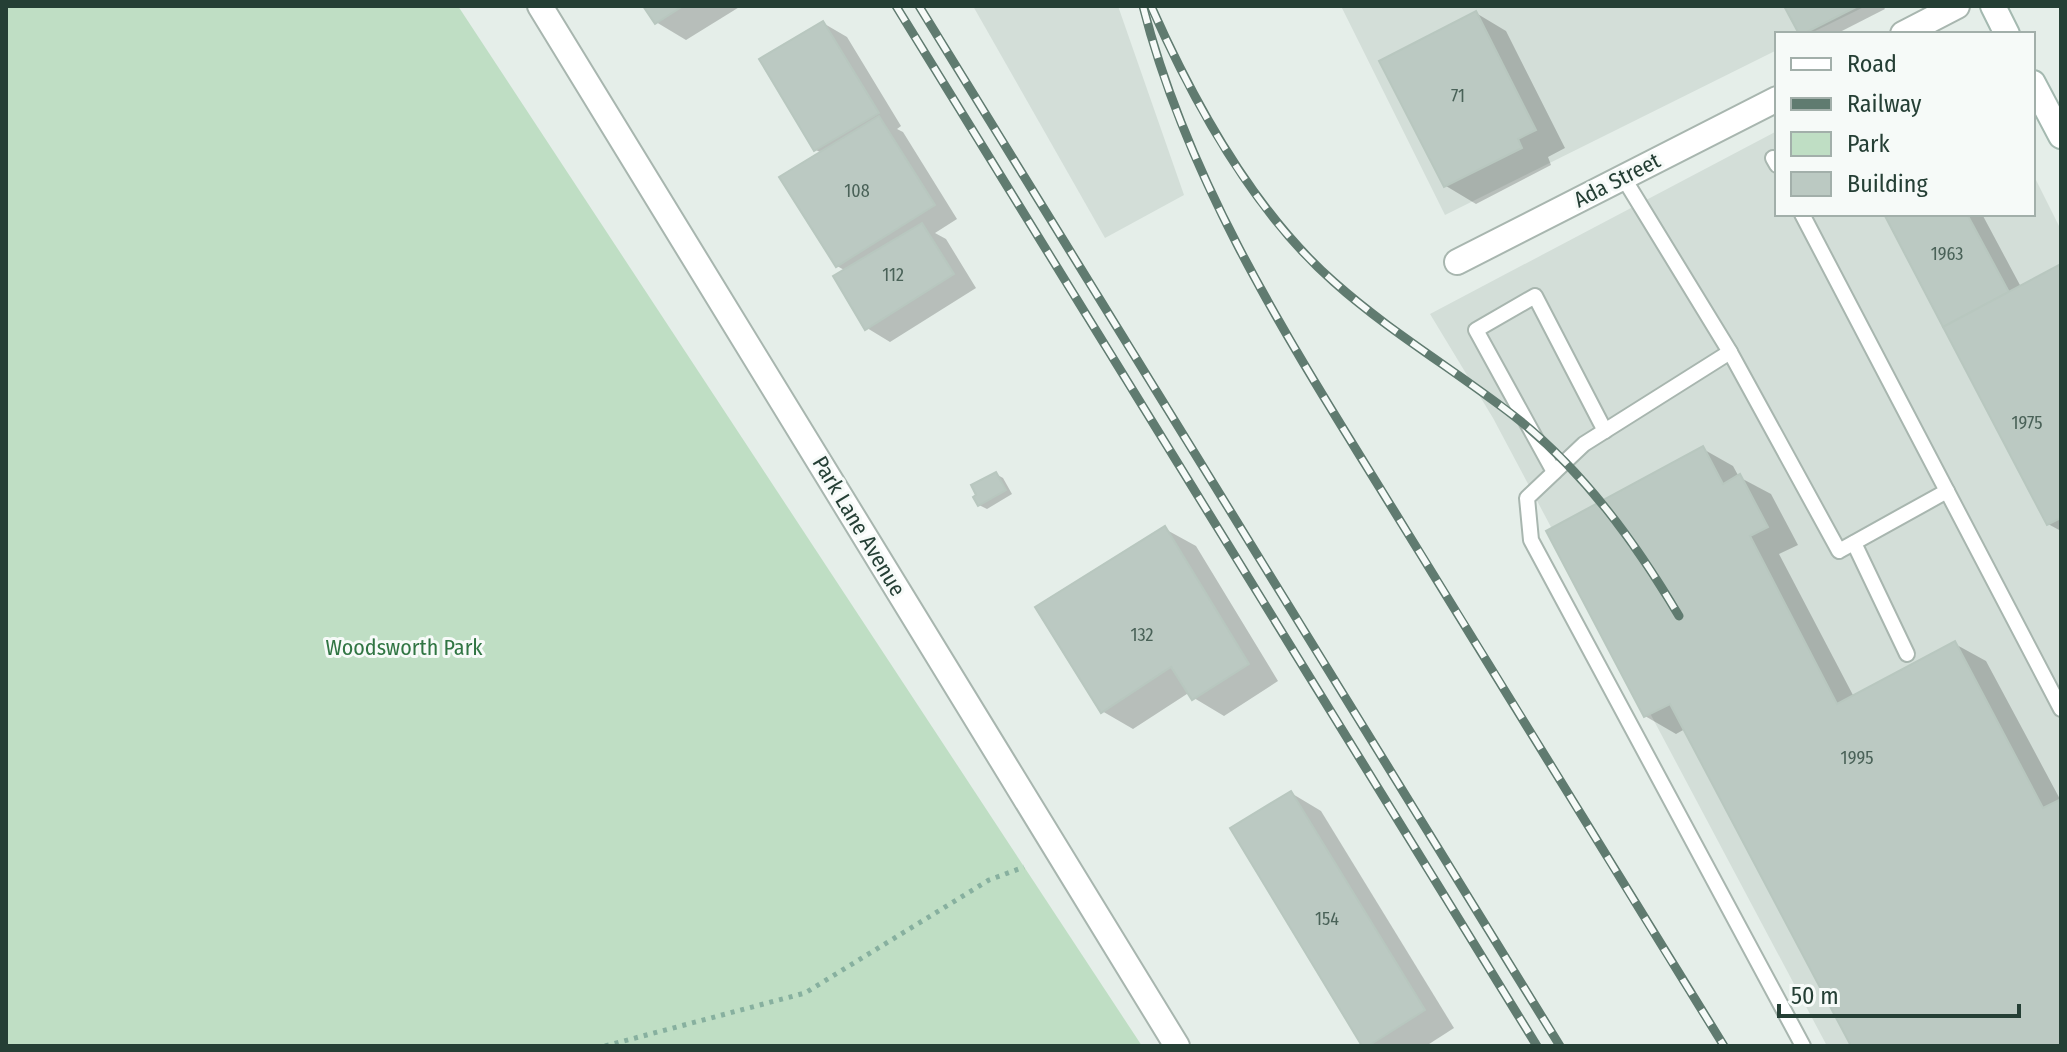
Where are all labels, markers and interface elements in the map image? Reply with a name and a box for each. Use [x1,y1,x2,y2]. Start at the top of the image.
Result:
legend [1775,32,2035,216]
text: Road [1847,50,1897,78]
house number: 71 [1451,85,1465,107]
text: Railway [1847,90,1922,118]
text: Park [1847,130,1890,158]
street label: Ada Street [1569,146,1665,213]
text: Building [1847,170,1929,198]
house number: 108 [844,180,870,202]
house number: 1963 [1931,243,1963,265]
house number: 112 [882,264,904,286]
house number: 1975 [2012,412,2042,434]
street label: Park Lane Avenue [807,451,911,601]
house number: 132 [1131,624,1154,646]
park label: Woodsworth Park [325,634,483,661]
house number: 1995 [1841,747,1873,769]
house number: 154 [1315,908,1339,930]
scale bar [1779,968,2019,1018]
text: 50 m [1791,982,1839,1010]

